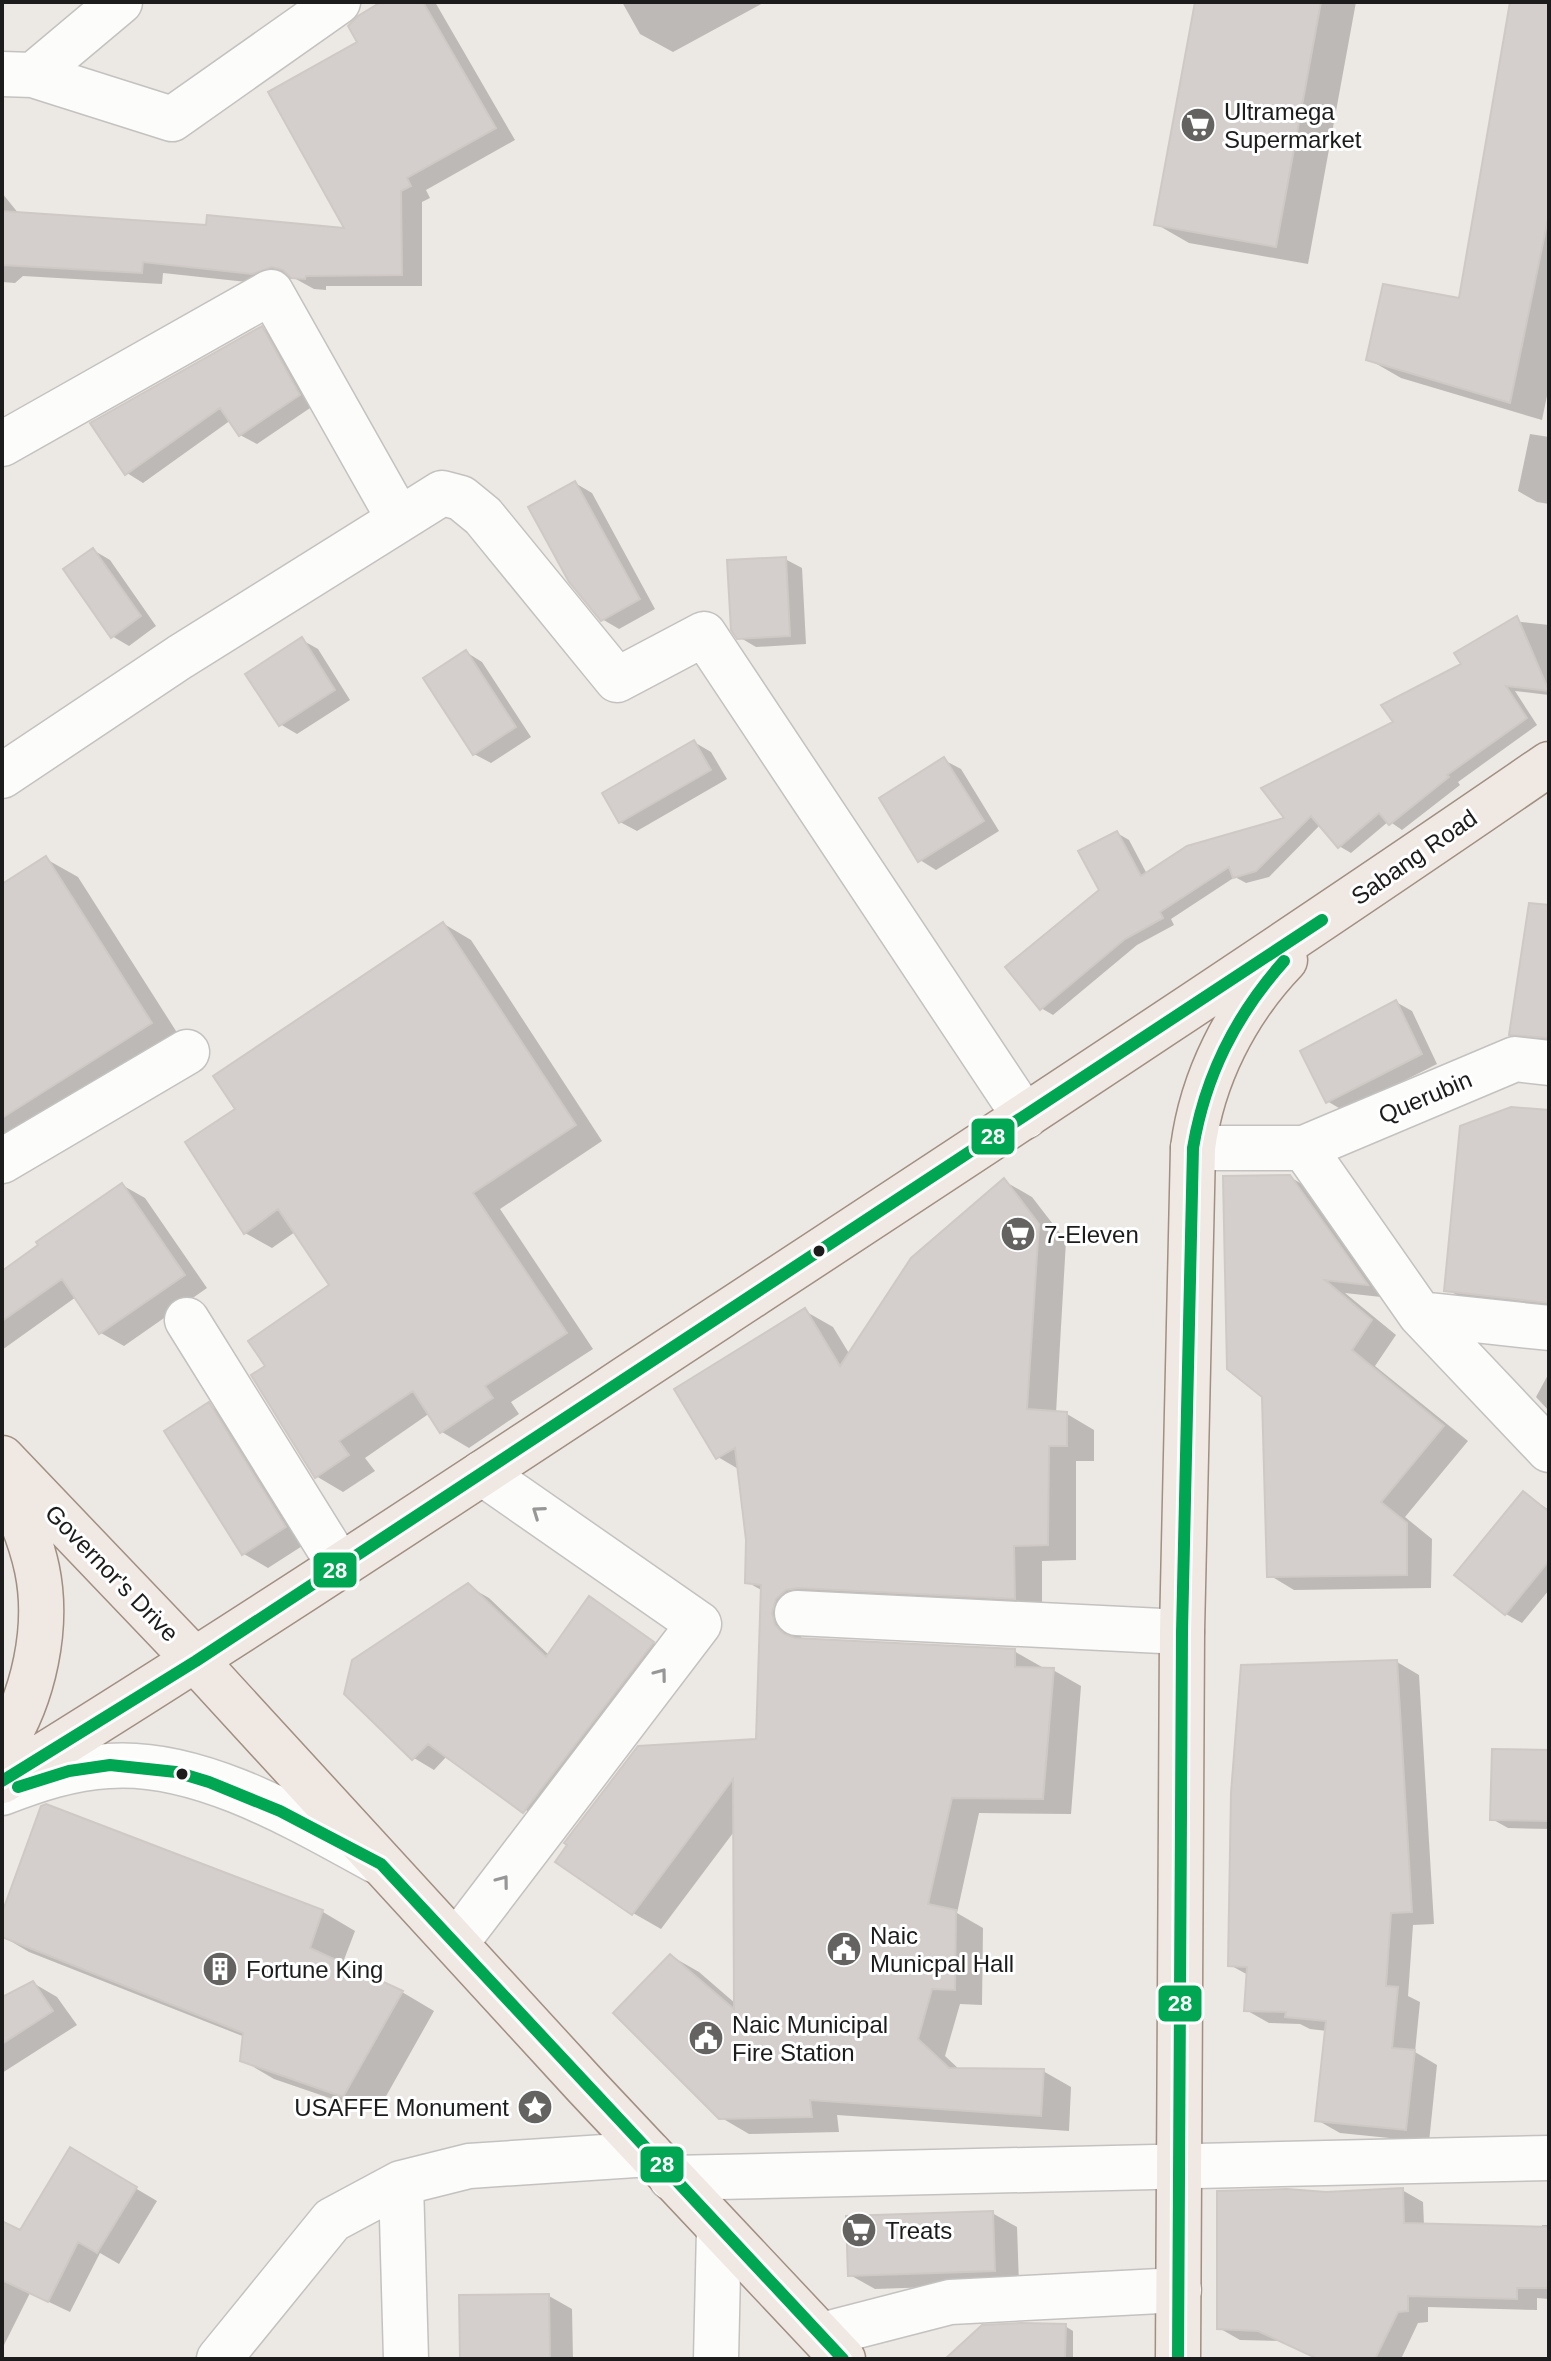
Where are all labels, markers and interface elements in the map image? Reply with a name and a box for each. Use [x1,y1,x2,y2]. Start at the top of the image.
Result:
place label: Ultramega Supermarket [1224,98,1362,153]
supermarket icon: Ultramega Supermarket [1179,106,1217,144]
street label: Sabang Road [1346,804,1482,910]
street label: Querubin [1374,1065,1476,1129]
line badge: 28 [970,1117,1016,1156]
text: 28 [981,1124,1005,1149]
supermarket icon: 7-Eleven [999,1215,1037,1253]
place label: 7-Eleven [1044,1221,1139,1248]
unlabelled marker [811,1243,827,1259]
street label: Governor's Drive [40,1499,184,1647]
one-way arrow [532,1507,546,1522]
line badge: 28 [312,1551,358,1589]
text: 28 [323,1558,347,1583]
one-way arrow [651,1668,665,1683]
unlabelled marker [174,1766,190,1782]
one-way arrow [494,1875,508,1890]
place label: Naic Municpal Hall [870,1922,1014,1977]
public building icon: Naic Municpal Hall [825,1930,863,1968]
building icon: Fortune King [201,1950,239,1988]
place label: Fortune King [246,1956,383,1983]
line badge: 28 [1157,1984,1203,2023]
text: 28 [1168,1991,1192,2016]
place label: Naic Municipal Fire Station [732,2011,888,2066]
public building icon: Naic Municipal Fire Station [687,2019,725,2057]
place icon: USAFFE Monument [516,2088,554,2126]
place label: USAFFE Monument [294,2094,509,2121]
line badge: 28 [639,2145,685,2184]
text: 28 [650,2152,674,2177]
supermarket icon: Treats [840,2211,878,2249]
place label: Treats [885,2217,952,2244]

